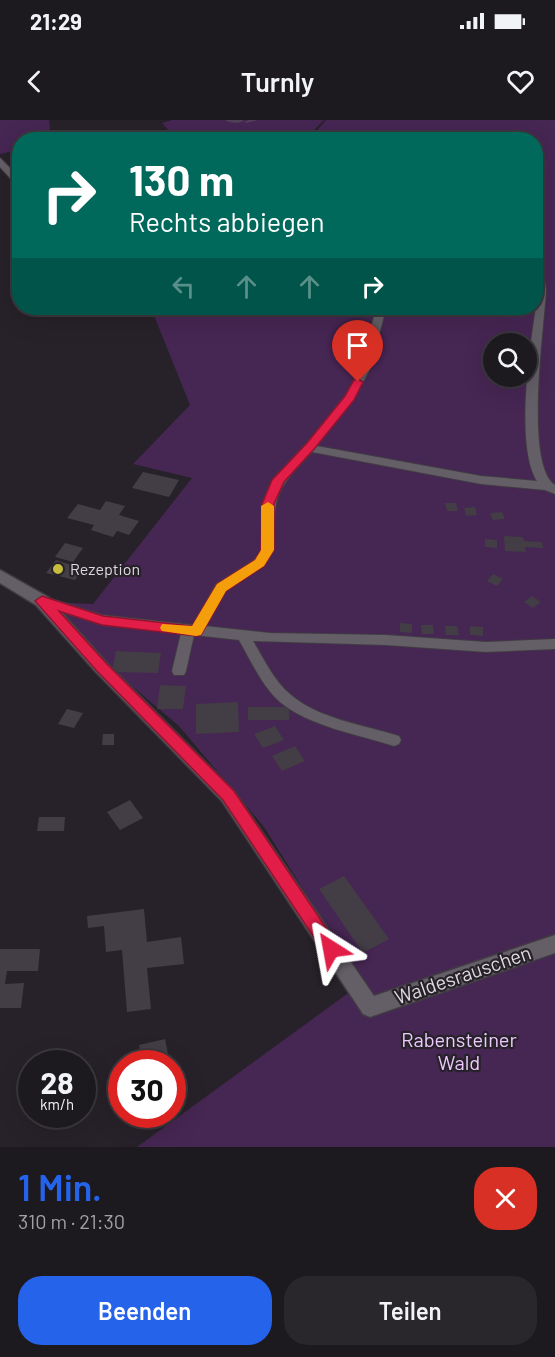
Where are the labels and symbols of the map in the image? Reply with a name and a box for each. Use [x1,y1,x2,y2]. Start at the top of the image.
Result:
pin [332,320,383,382]
place label: Rezeption [70,559,140,578]
marker: Rezeption [51,562,65,576]
position arrow [299,917,363,981]
street label: Waldesrauschen [391,939,534,1009]
park label: Rabensteiner Wald [401,1027,517,1074]
speed limit sign: 30 [108,1050,186,1128]

